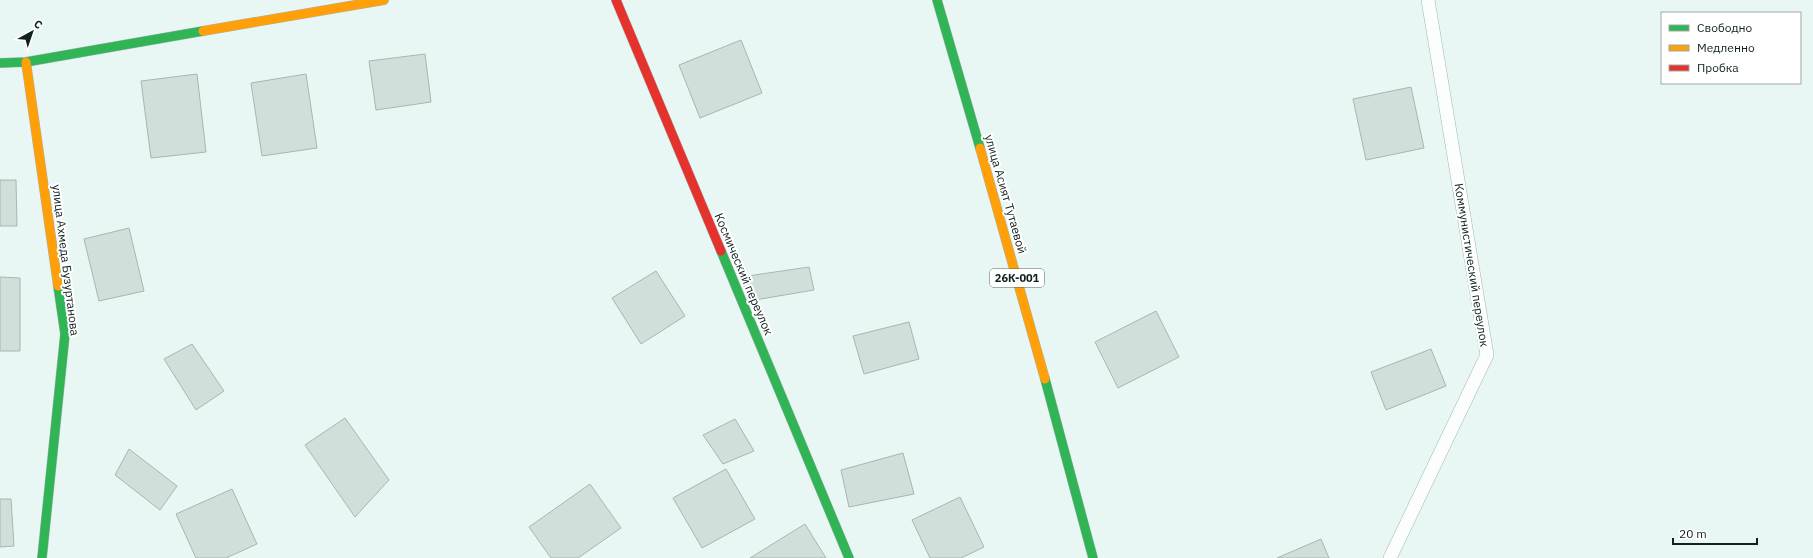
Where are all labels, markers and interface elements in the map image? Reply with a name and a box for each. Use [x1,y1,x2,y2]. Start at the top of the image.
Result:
north arrow [12,12,52,52]
legend [1661,12,1801,84]
text: С [31,17,46,32]
text: Свободно [1697,20,1753,35]
text: Медленно [1697,40,1755,55]
text: Пробка [1697,60,1739,75]
street label: улица Асият Тутаевой [982,133,1030,255]
street label: Коммунистический переулок [1452,182,1492,348]
street label: улица Ахмеда Бузуртанова [49,184,83,337]
street label: Космический переулок [711,211,777,338]
road number: 26К-001 [990,269,1044,287]
scale bar [1673,520,1757,546]
text: 20 m [1679,526,1707,541]

